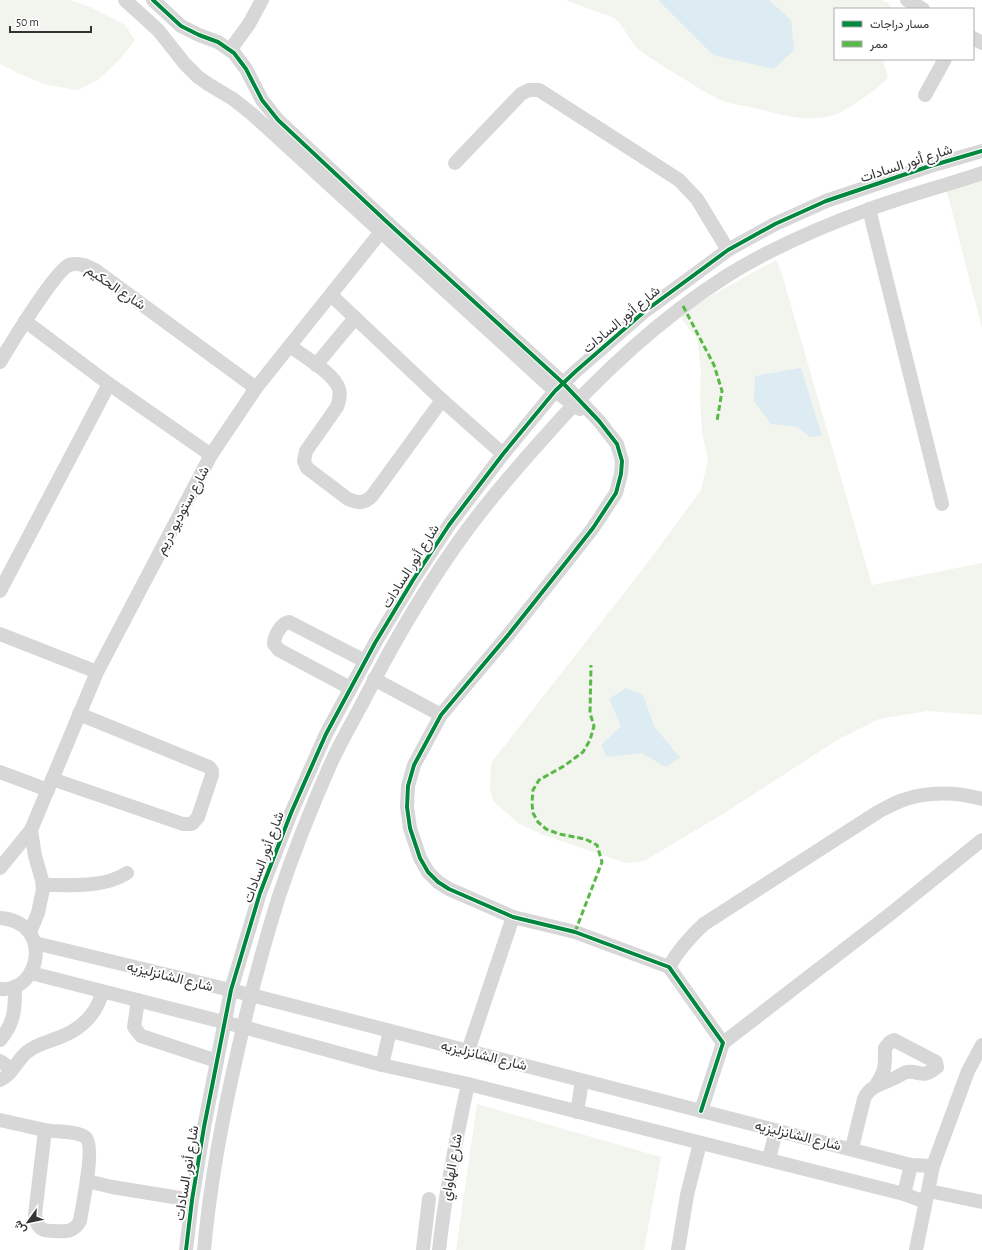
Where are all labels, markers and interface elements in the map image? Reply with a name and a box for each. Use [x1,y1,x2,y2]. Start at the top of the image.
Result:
scale bar [10,8,91,34]
legend [834,8,974,60]
text: 50 m [16,16,39,28]
text: مسار دراجات [870,18,929,32]
text: ممر [869,38,888,52]
street label: شارع أنور السادات [858,142,955,188]
street label: شارع الحكيم [81,263,148,315]
street label: شارع أنور السادات [580,283,665,358]
street label: شارع ستوديو دريم [154,464,215,558]
street label: شارع أنور السادات [379,522,445,613]
street label: شارع أنور السادات [240,810,290,906]
street label: شارع الشانزليزيه [125,959,214,997]
street label: شارع الشانزليزيه [439,1038,528,1076]
street label: شارع الشانزليزيه [753,1118,842,1156]
street label: شارع أنور السادات [172,1124,204,1222]
street label: شارع الهاواي [439,1133,469,1202]
north arrow [8,1202,48,1242]
text: ش [12,1218,29,1236]

